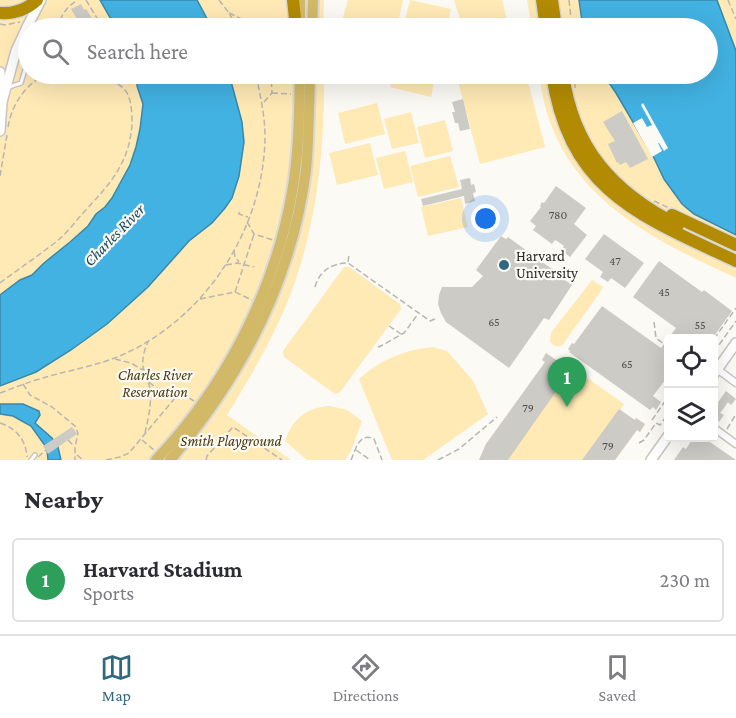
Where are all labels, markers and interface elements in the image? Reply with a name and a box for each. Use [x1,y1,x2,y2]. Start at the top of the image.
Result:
search box [18,18,718,84]
icon: search [39,35,72,68]
text: Search here [87,39,188,64]
water label: Charles River [80,200,148,269]
your location [471,204,500,233]
house number: 780 [549,208,568,222]
place label: Harvard University [516,248,578,282]
house number: 47 [609,254,621,268]
marker: Harvard University [497,258,511,272]
house number: 45 [658,285,670,299]
house number: 65 [488,315,500,329]
house number: 55 [694,318,706,332]
map controls [664,334,718,442]
button: locate [664,334,718,388]
house number: 65 [621,357,633,371]
pin: 1 [548,358,586,407]
park label: Charles River Reservation [118,367,193,400]
button: layers [664,388,718,442]
house number: 79 [522,401,534,415]
park label: Smith Playground [180,433,283,450]
house number: 79 [602,439,614,453]
text: Nearby [24,485,103,514]
text: Harvard Stadium [83,557,243,582]
text: 1 [42,569,49,591]
text: 230 m [660,569,710,591]
text: Sports [83,582,134,604]
tab: Map [100,651,133,704]
tab: Directions [333,651,399,704]
tab: Saved [599,651,636,704]

